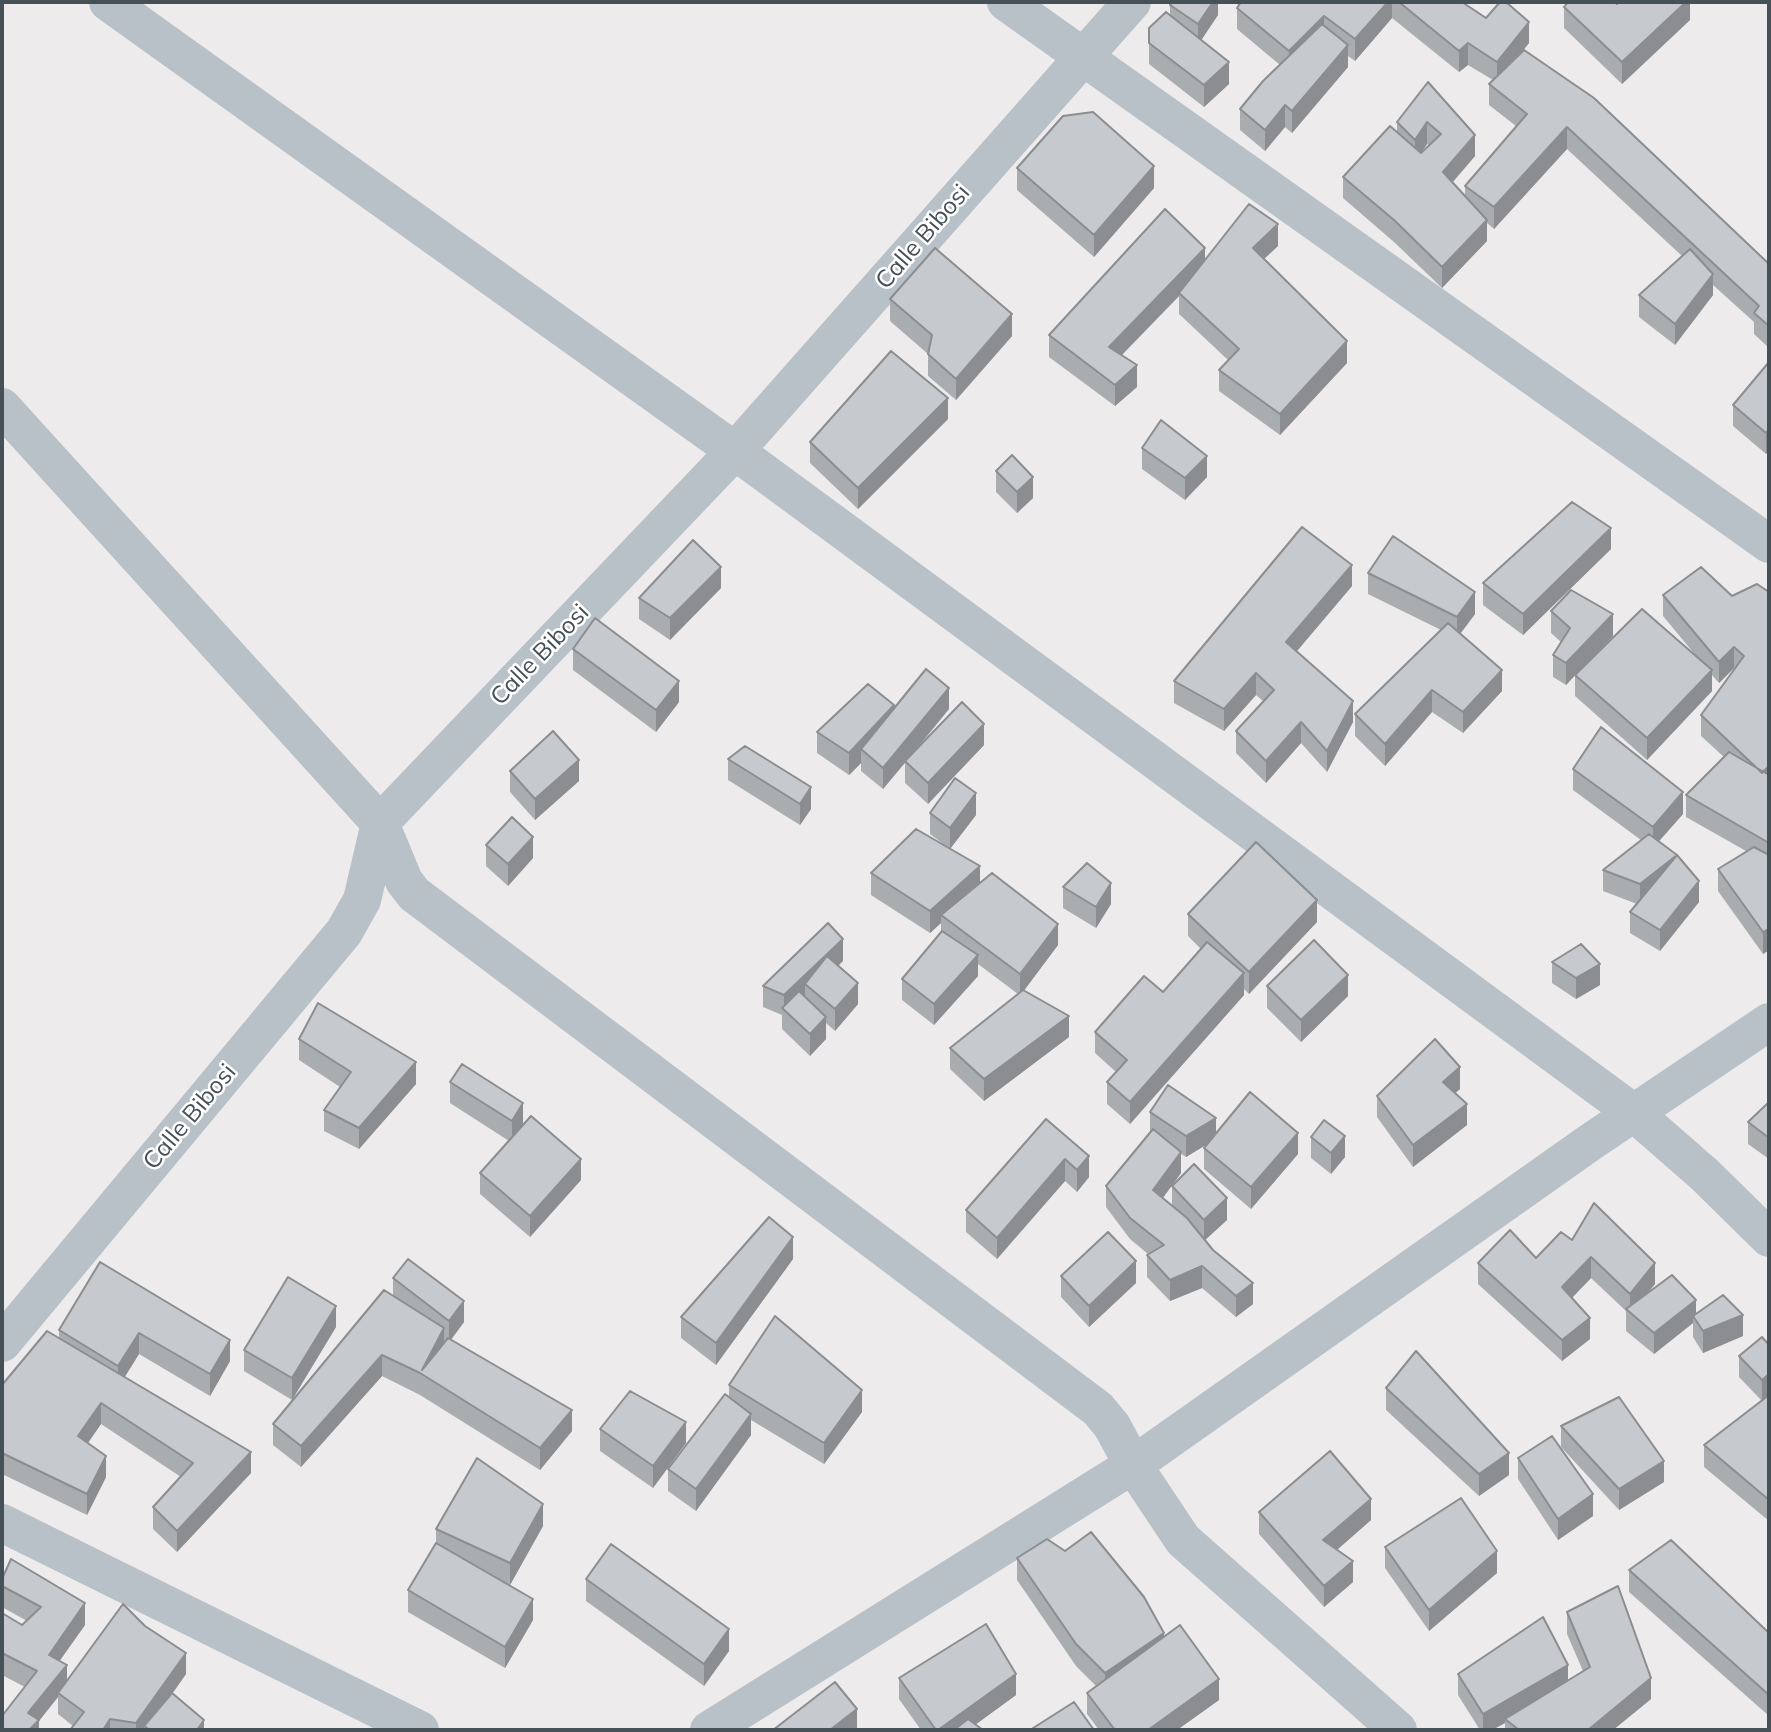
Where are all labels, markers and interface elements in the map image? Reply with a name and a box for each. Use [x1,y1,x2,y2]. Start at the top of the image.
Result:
street label: Calle Bibosi [870,179,976,295]
street label: Calle Bibosi [485,599,595,711]
street label: Calle Bibosi [138,1058,242,1176]

